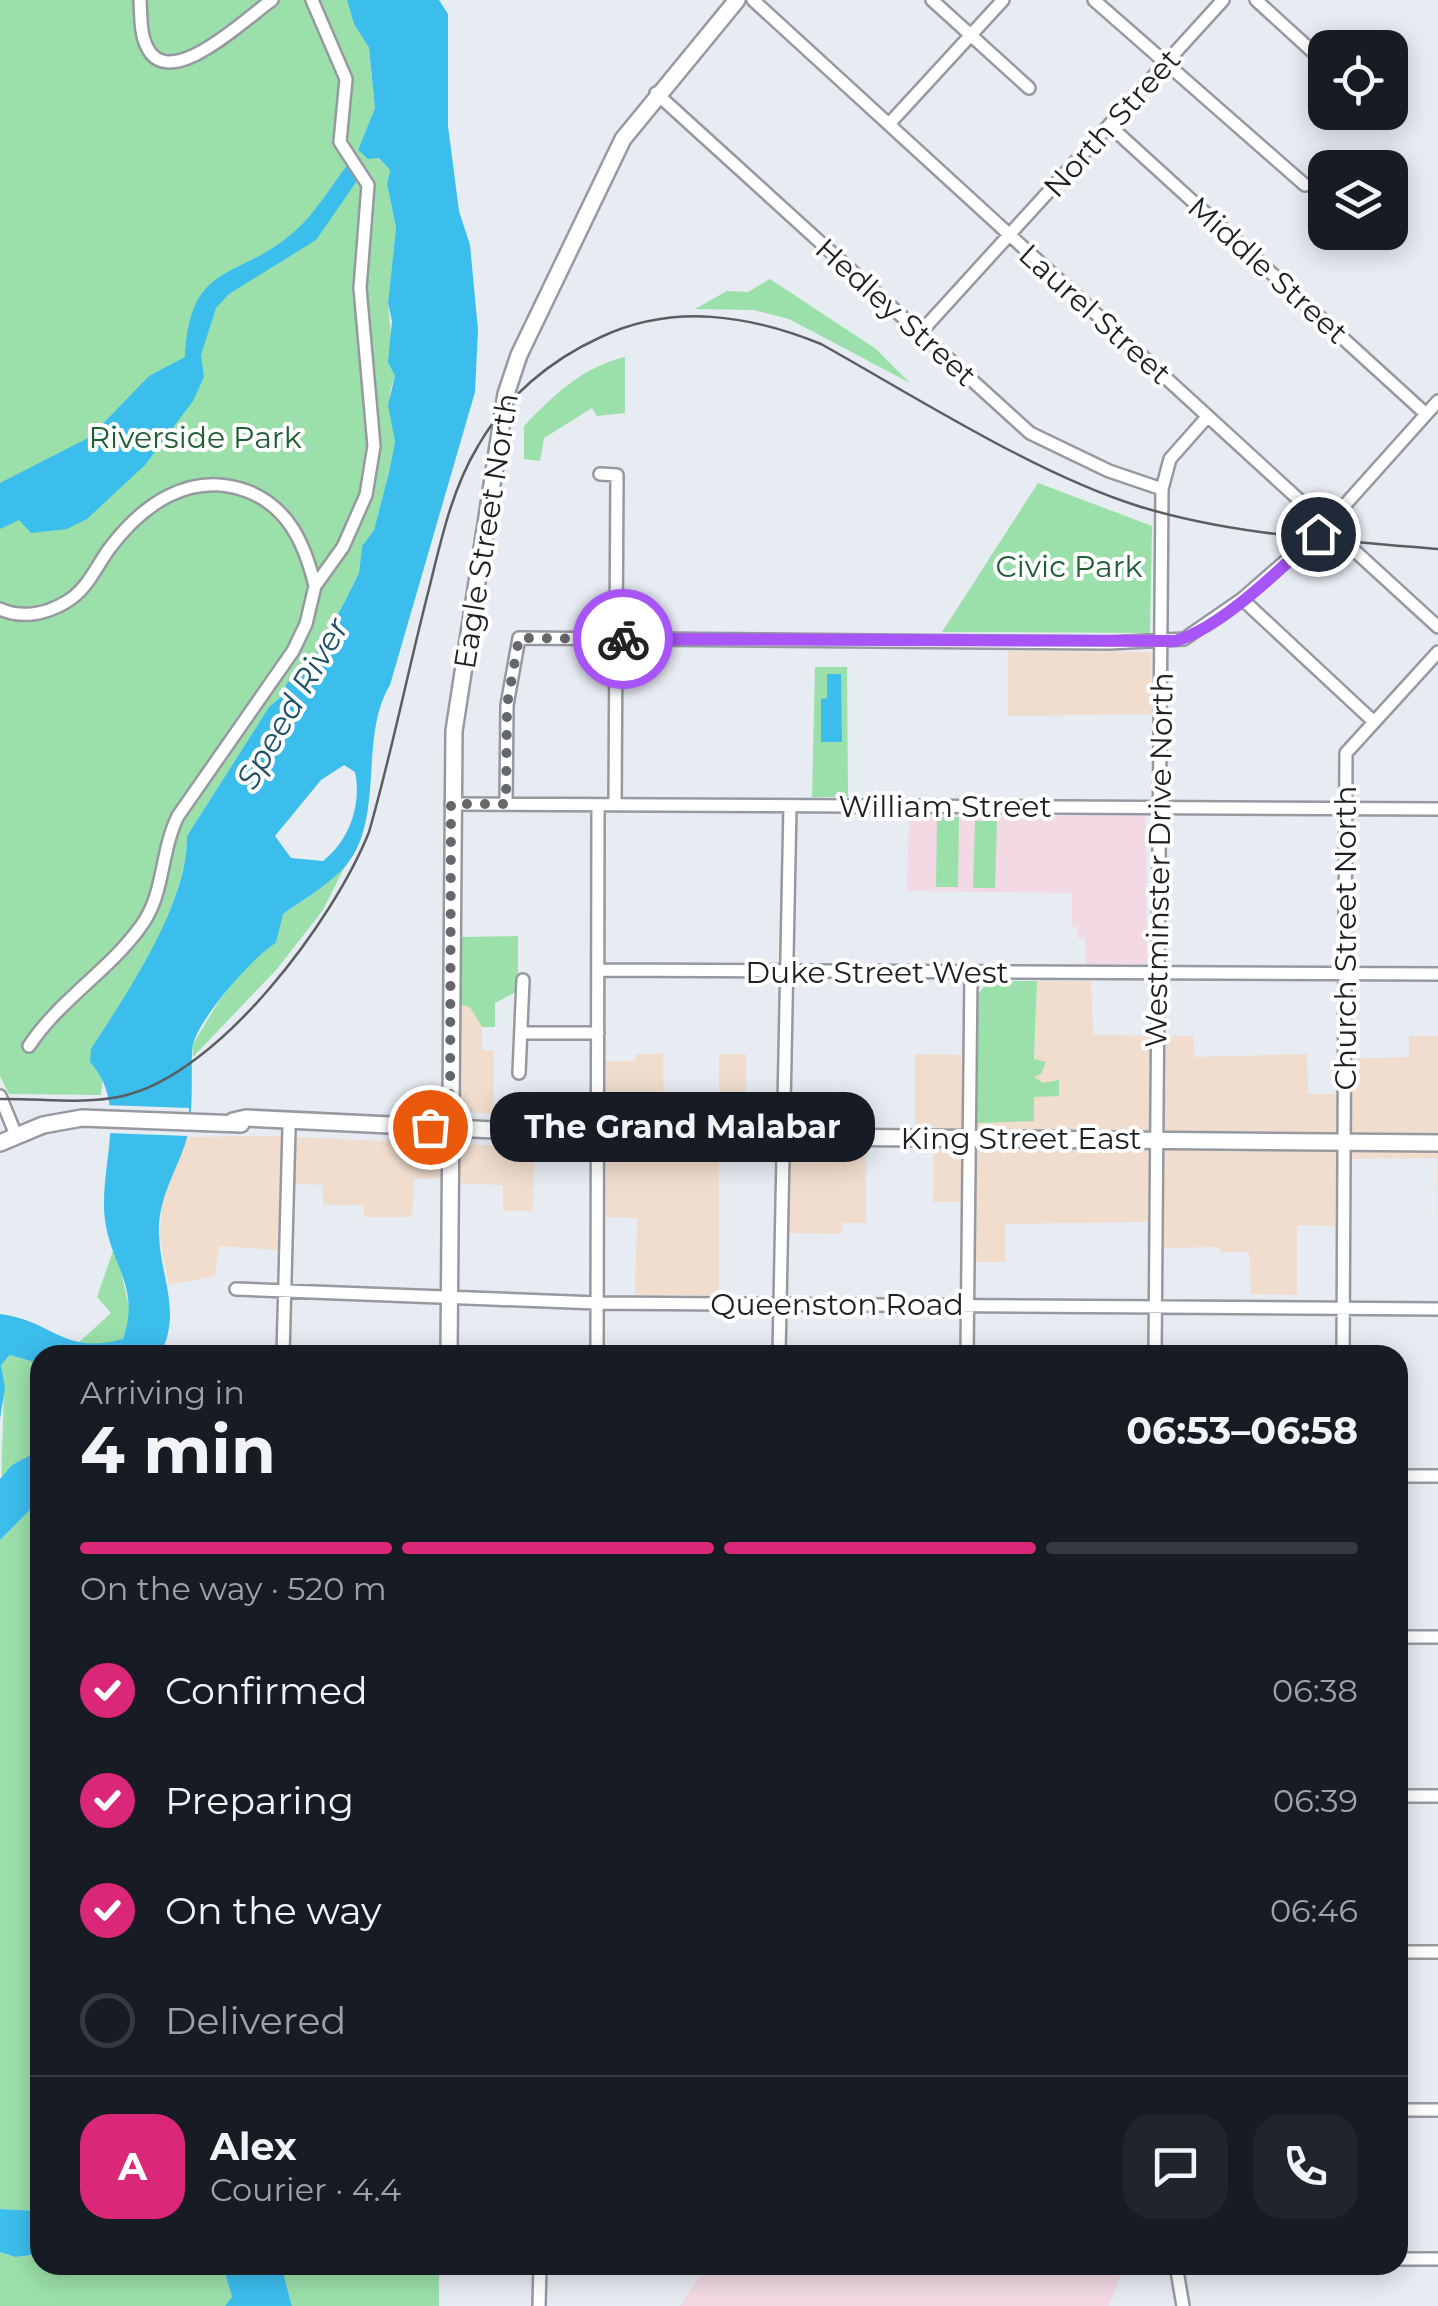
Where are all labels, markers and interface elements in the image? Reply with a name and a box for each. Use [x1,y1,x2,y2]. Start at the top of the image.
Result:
map controls [1308,30,1408,250]
button: locate [1308,30,1408,130]
street label: North Street [1036,41,1188,205]
button: layers [1308,150,1408,250]
street label: Middle Street [1181,189,1355,351]
street label: Hedley Street [808,230,984,394]
street label: Laurel Street [1011,236,1179,392]
street label: Eagle Street North [446,390,526,672]
park label: Riverside Park [88,419,302,456]
pin [1276,492,1361,577]
icon: home [1291,507,1346,562]
park label: Civic Park [996,548,1143,585]
courier [573,589,673,689]
water label: Speed River [227,610,357,795]
icon: bike [596,612,651,667]
street label: Westminster Drive North [1137,672,1181,1048]
street label: Church Street North [1327,786,1364,1090]
street label: William Street [838,788,1052,825]
street label: Duke Street West [745,954,1009,991]
pin [388,1085,473,1170]
callout: The Grand Malabar [490,1092,875,1162]
icon: bag [403,1100,458,1155]
text: The Grand Malabar [524,1107,841,1146]
street label: King Street East [900,1120,1142,1157]
street label: Queenston Road [710,1286,964,1323]
text: Arriving in [80,1373,245,1412]
text: 06:53–06:58 [1126,1407,1358,1454]
text: 4 min [80,1410,276,1489]
text: On the way · 520 m [80,1569,387,1608]
icon: check [80,1663,135,1718]
text: Confirmed [165,1667,368,1714]
text: 06:38 [1272,1671,1358,1710]
icon: check [80,1773,135,1828]
text: Preparing [165,1777,354,1824]
text: 06:39 [1273,1781,1358,1820]
icon: check [80,1883,135,1938]
text: On the way [165,1887,382,1934]
text: 06:46 [1270,1891,1358,1930]
text: Delivered [165,1997,346,2044]
button: chat [1123,2114,1228,2219]
button: phone [1253,2114,1358,2219]
text: Alex [210,2123,297,2170]
text: A [118,2143,147,2190]
text: Courier · 4.4 [210,2170,401,2209]

